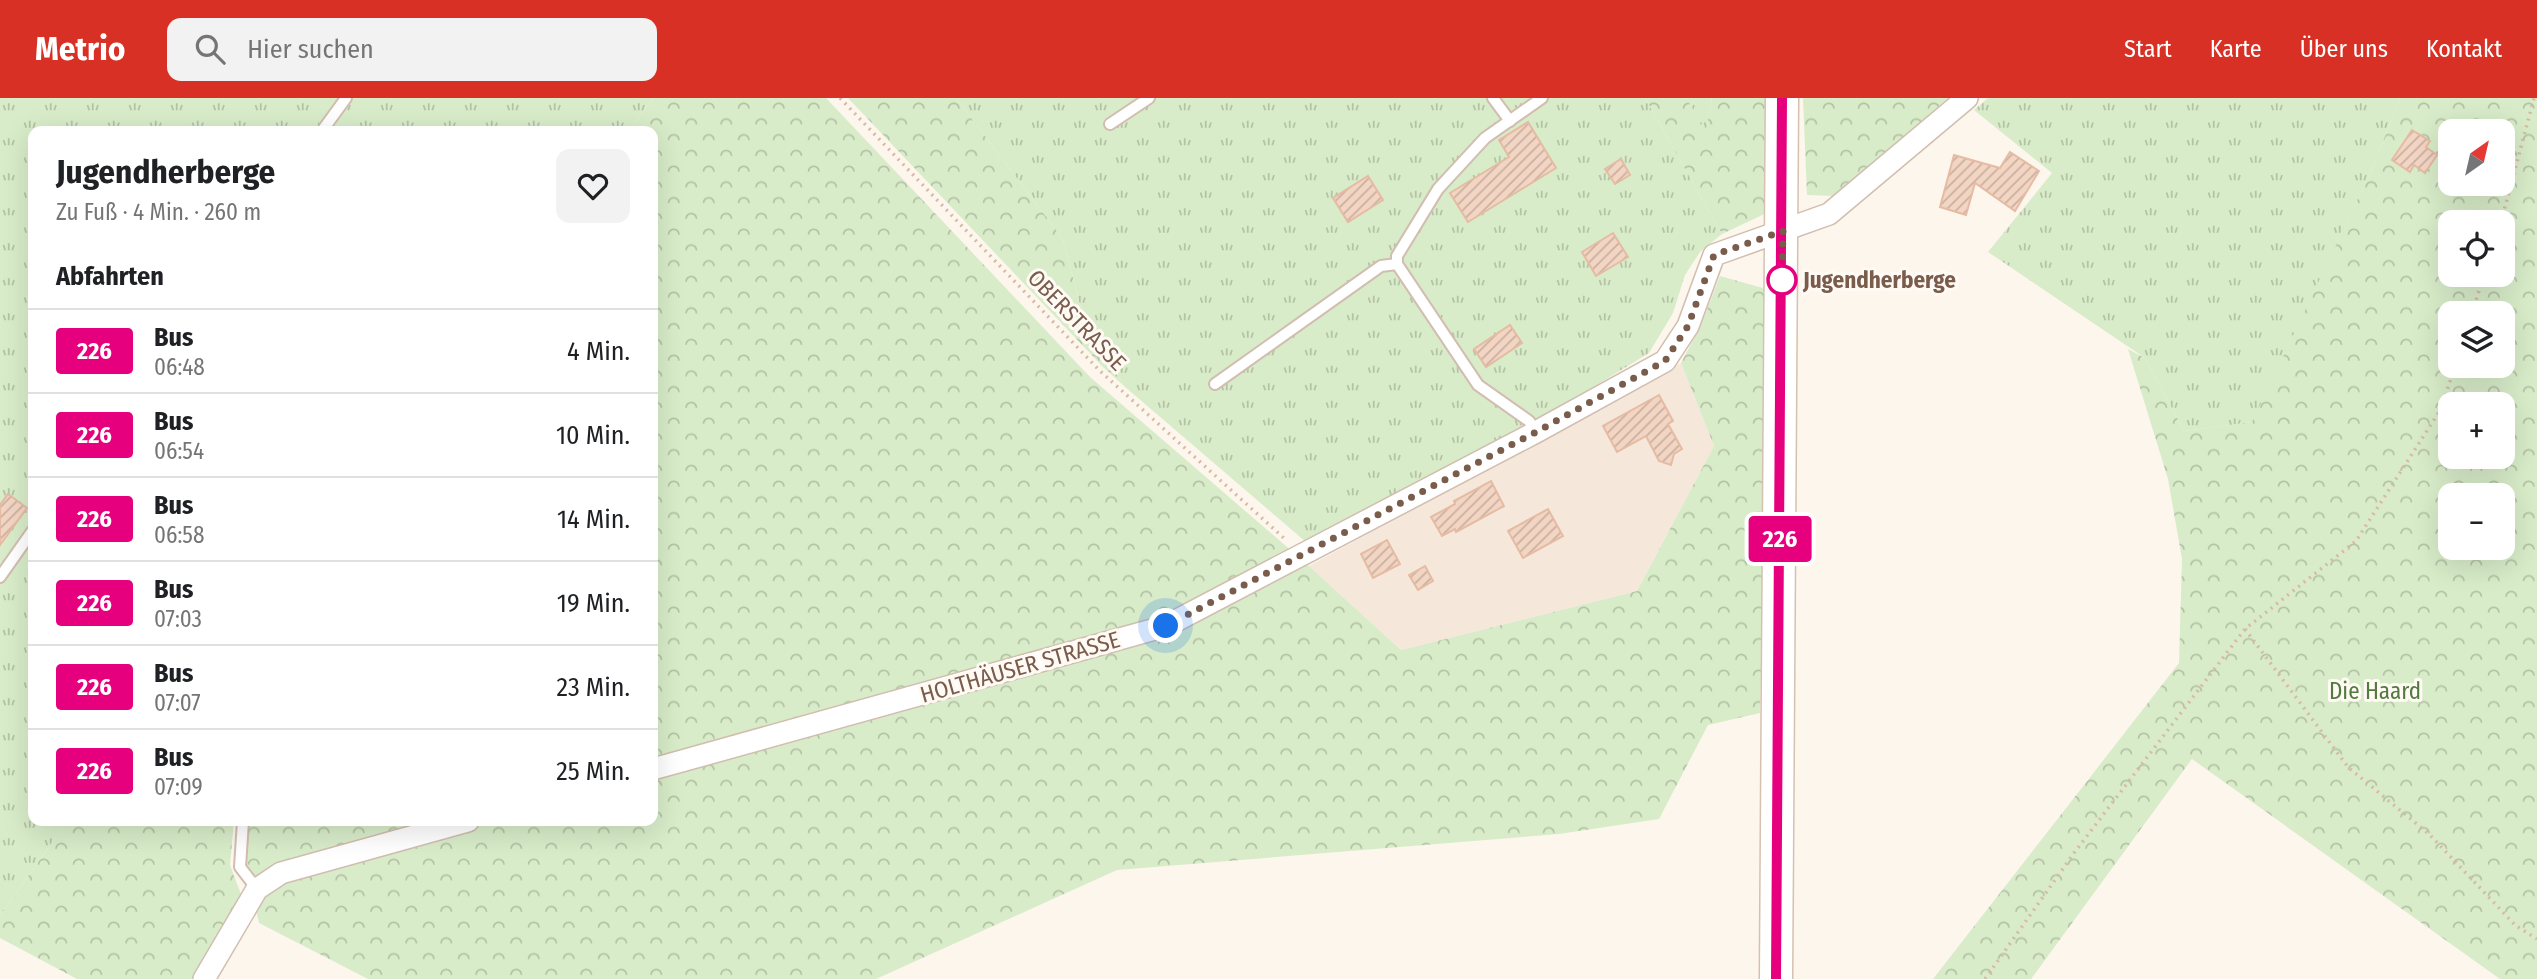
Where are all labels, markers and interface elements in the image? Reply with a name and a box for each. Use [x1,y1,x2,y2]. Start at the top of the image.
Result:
search box [167,18,657,81]
text: Metrio [35,29,125,69]
icon: search [191,30,229,68]
text: Hier suchen [247,34,374,65]
text: Start [2124,35,2172,63]
text: Karte [2210,35,2262,63]
text: Über uns [2300,35,2388,63]
text: Kontakt [2426,35,2502,63]
north arrow [2438,119,2515,196]
map controls [2438,119,2515,560]
button: heart [556,149,630,223]
text: Jugendherberge [56,152,275,192]
text: Zu Fuß · 4 Min. · 260 m [56,198,261,226]
button: locate [2438,210,2515,287]
text: Abfahrten [56,261,164,292]
street label: OBERSTRASSE [1022,264,1132,376]
marker: Jugendherberge [1767,265,1797,295]
place label: Jugendherberge [1802,266,1956,294]
button: layers [2438,301,2515,378]
text: Bus [154,322,193,353]
text: 4 Min. [567,336,630,367]
text: 226 [77,337,112,365]
text: 06:48 [154,353,205,381]
button: + [2438,392,2515,469]
text: Bus [154,406,193,437]
text: 10 Min. [556,420,630,451]
text: 226 [77,421,112,449]
text: 06:54 [154,437,204,465]
button: − [2438,483,2515,560]
text: Bus [154,490,193,521]
text: 14 Min. [557,504,630,535]
text: 226 [77,505,112,533]
line badge: 226 [1740,516,1820,562]
text: 06:58 [154,521,204,549]
text: 226 [1763,525,1797,553]
text: Bus [154,574,193,605]
text: 19 Min. [557,588,630,619]
text: 226 [77,589,112,617]
text: 07:03 [154,605,202,633]
your location [1148,608,1183,643]
street label: HOLTHÄUSER STRASSE [917,625,1123,709]
text: Bus [154,658,193,689]
text: 23 Min. [556,672,630,703]
text: 226 [77,673,112,701]
park label: Die Haard [2329,677,2421,705]
text: 07:07 [154,689,201,717]
text: Bus [154,742,193,773]
text: 25 Min. [556,756,630,787]
text: 226 [77,757,112,785]
text: 07:09 [154,773,203,801]

